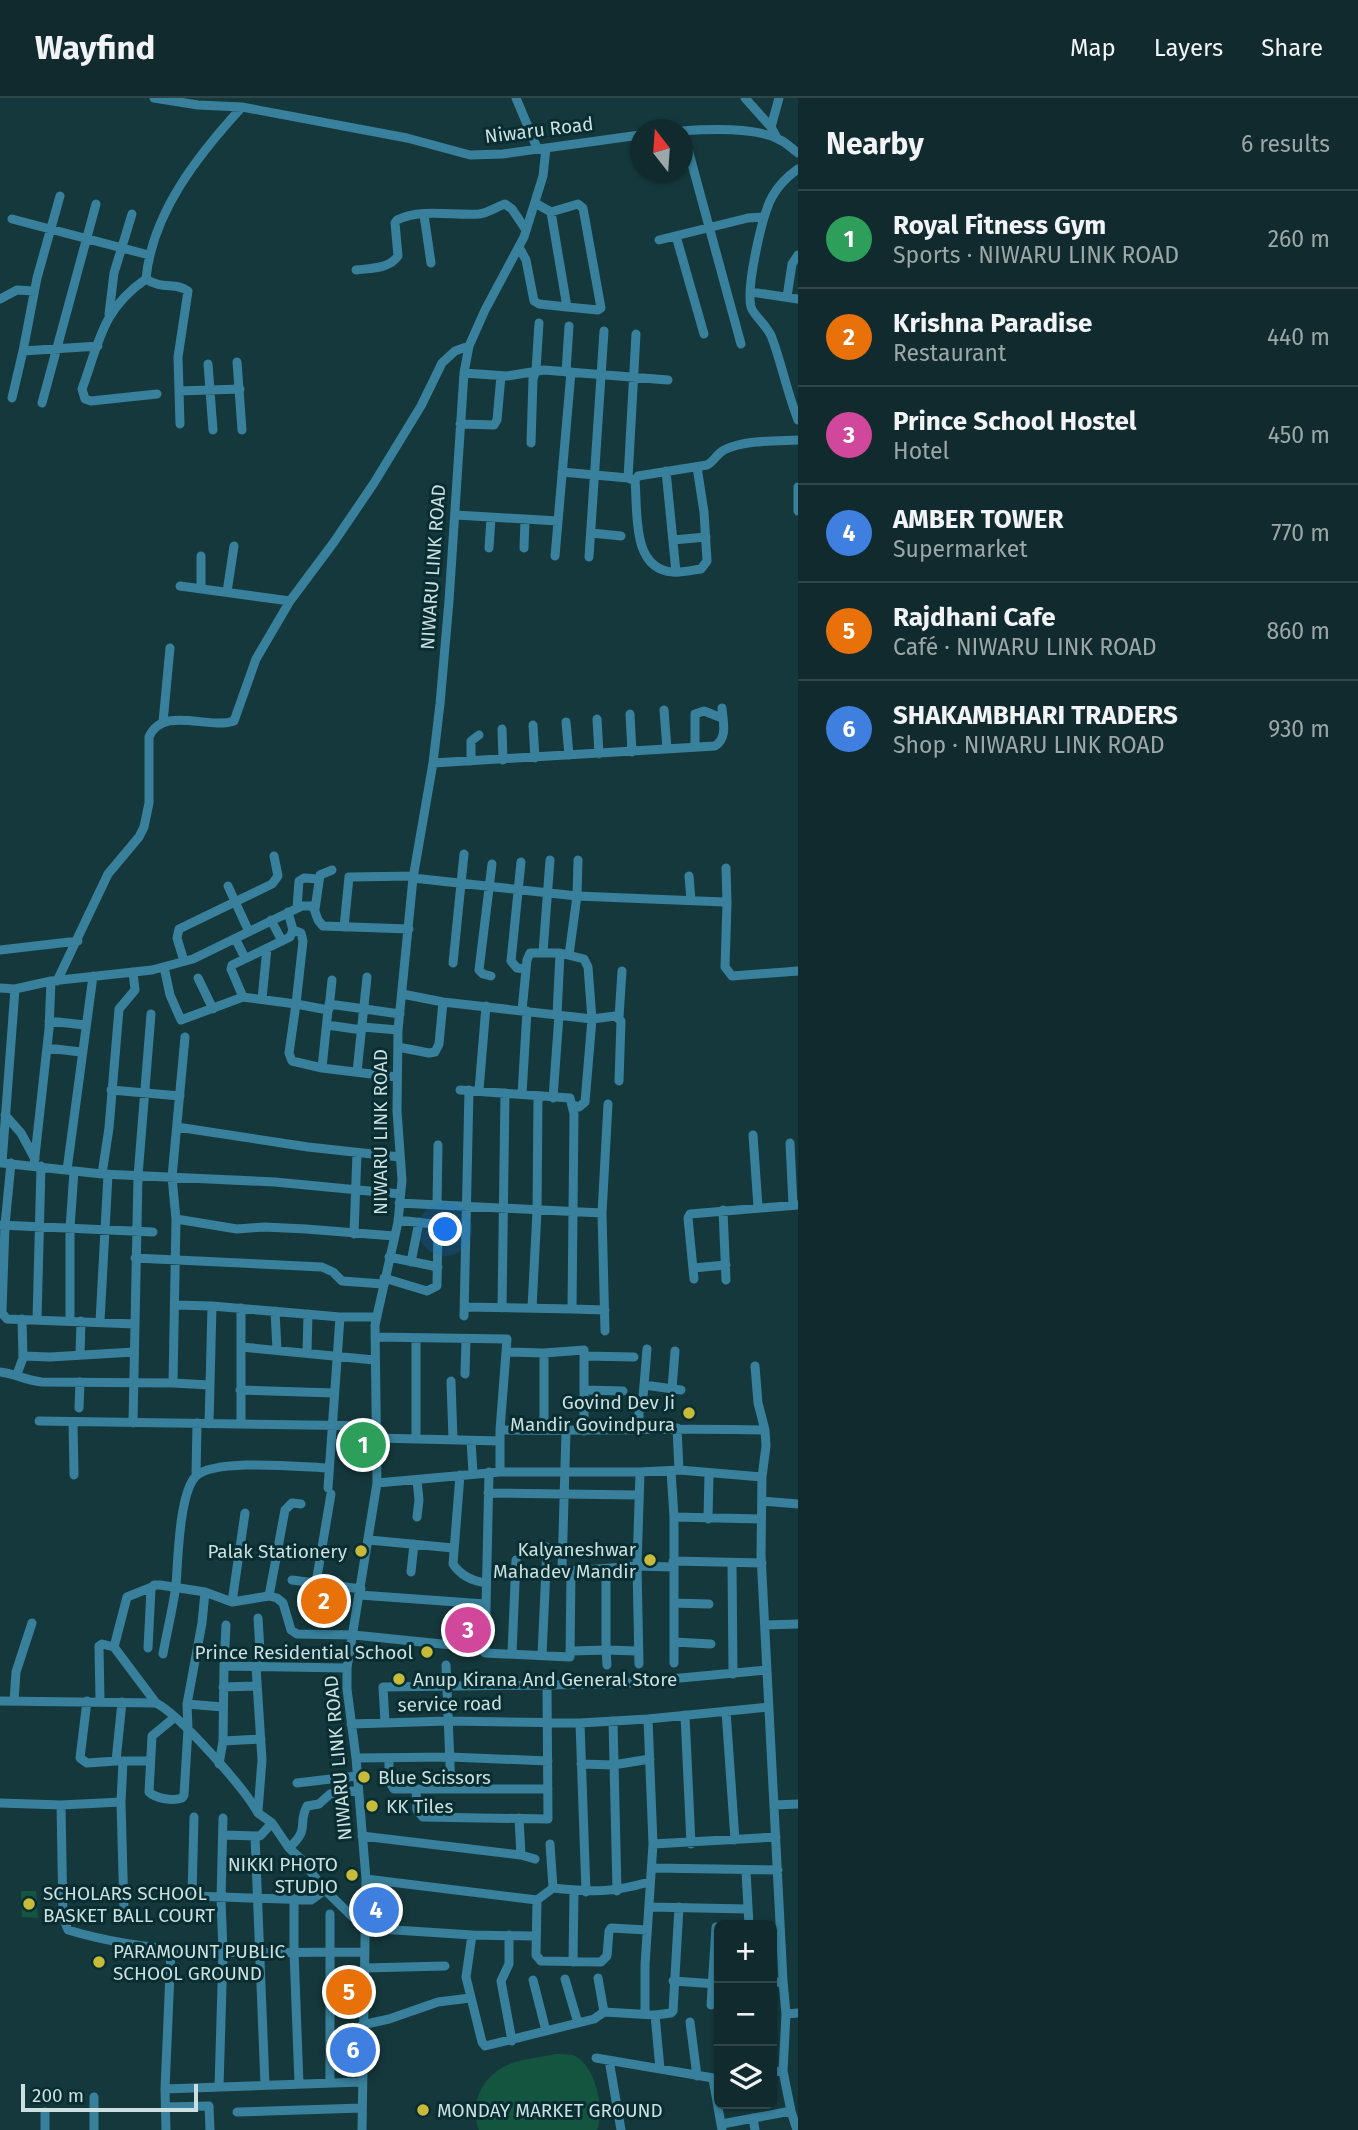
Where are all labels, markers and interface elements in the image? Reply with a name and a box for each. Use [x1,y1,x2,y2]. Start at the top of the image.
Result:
text: Wayfind [35,28,155,68]
text: Map [1070,34,1116,62]
text: Layers [1154,34,1223,62]
text: Share [1261,34,1323,62]
street label: Niwaru Road [483,112,595,148]
north arrow [630,119,693,182]
text: Nearby [826,126,924,162]
text: 6 results [1241,130,1330,158]
text: Royal Fitness Gym [893,210,1106,241]
text: 1 [844,225,854,253]
text: 260 m [1268,225,1330,253]
text: Sports · NIWARU LINK ROAD [893,241,1179,269]
text: Krishna Paradise [893,308,1092,339]
text: 2 [843,323,855,351]
text: 440 m [1267,323,1330,351]
text: Restaurant [893,339,1006,367]
text: Prince School Hostel [893,406,1137,437]
text: 3 [843,421,855,449]
text: 450 m [1268,421,1330,449]
text: Hotel [893,437,949,465]
street label: NIWARU LINK ROAD [416,483,450,651]
text: AMBER TOWER [893,504,1064,535]
text: 4 [843,519,856,547]
text: 770 m [1271,519,1330,547]
text: Supermarket [893,535,1028,563]
text: Rajdhani Cafe [893,602,1056,633]
text: 5 [843,617,855,645]
text: 860 m [1266,617,1330,645]
text: Café · NIWARU LINK ROAD [893,633,1157,661]
text: SHAKAMBHARI TRADERS [893,700,1178,731]
text: 6 [843,715,855,743]
text: 930 m [1268,715,1330,743]
text: Shop · NIWARU LINK ROAD [893,731,1165,759]
street label: NIWARU LINK ROAD [369,1049,392,1215]
your location [428,1212,462,1246]
place label: Govind Dev Ji Mandir Govindpura [510,1391,675,1436]
marker: Govind Dev Ji Mandir Govindpura [681,1405,697,1421]
pin: 1 [340,1419,386,1471]
place label: Kalyaneshwar Mahadev Mandir [493,1538,637,1583]
place label: Palak Stationery [207,1540,348,1563]
marker: Palak Stationery [353,1543,369,1559]
marker: Kalyaneshwar Mahadev Mandir [642,1552,658,1568]
pin: 2 [301,1575,347,1627]
pin: 3 [445,1604,491,1656]
place label: Prince Residential School [194,1641,413,1664]
marker: Prince Residential School [419,1644,435,1660]
place label: Anup Kirana And General Store [413,1668,677,1691]
marker: Anup Kirana And General Store [391,1671,407,1687]
street label: NIWARU LINK ROAD [319,1674,357,1842]
street label: service road [397,1692,503,1716]
place label: Blue Scissors [378,1766,491,1789]
marker: Blue Scissors [356,1769,372,1785]
place label: KK Tiles [386,1795,453,1818]
marker: KK Tiles [364,1798,380,1814]
place label: NIKKI PHOTO STUDIO [228,1853,338,1898]
marker: NIKKI PHOTO STUDIO [344,1867,360,1883]
place label: SCHOLARS SCHOOL BASKET BALL COURT [43,1882,215,1927]
pin: 4 [353,1884,399,1936]
marker: SCHOLARS SCHOOL BASKET BALL COURT [21,1896,37,1912]
map controls [714,1920,777,2109]
button: + [714,1920,777,1983]
place label: PARAMOUNT PUBLIC SCHOOL GROUND [113,1940,286,1985]
marker: PARAMOUNT PUBLIC SCHOOL GROUND [91,1954,107,1970]
pin: 5 [326,1966,372,2018]
button: − [714,1983,777,2046]
pin: 6 [330,2024,376,2076]
button: layers [714,2046,777,2109]
scale bar [21,2081,198,2113]
text: 200 m [32,2084,84,2107]
place label: MONDAY MARKET GROUND [437,2099,663,2122]
marker: MONDAY MARKET GROUND [415,2102,431,2118]

